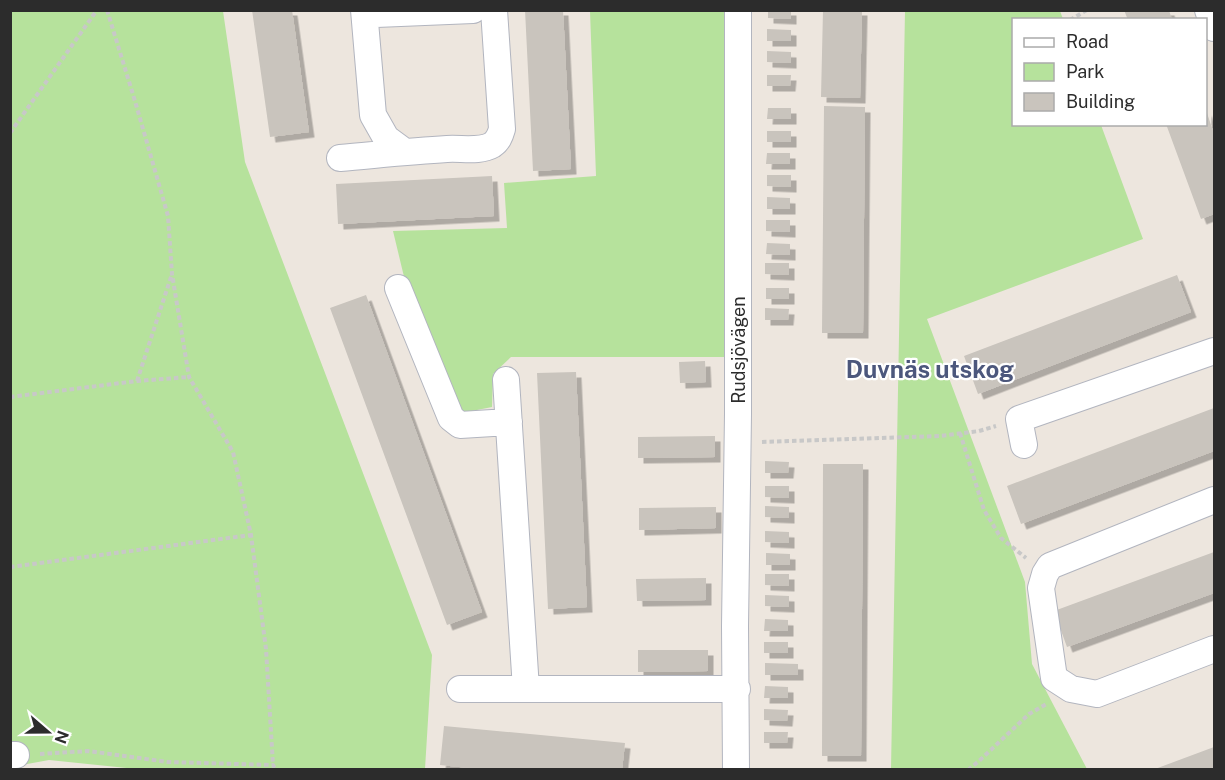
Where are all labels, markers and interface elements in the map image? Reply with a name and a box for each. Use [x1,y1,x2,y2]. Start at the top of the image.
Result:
legend [1012,18,1207,126]
text: Road [1066,31,1109,52]
text: Park [1066,61,1104,82]
text: Building [1066,91,1135,112]
street label: Rudsjövägen [728,296,749,404]
district label: Duvnäs utskog [846,355,1014,383]
north arrow [18,702,78,762]
text: N [51,728,73,746]

